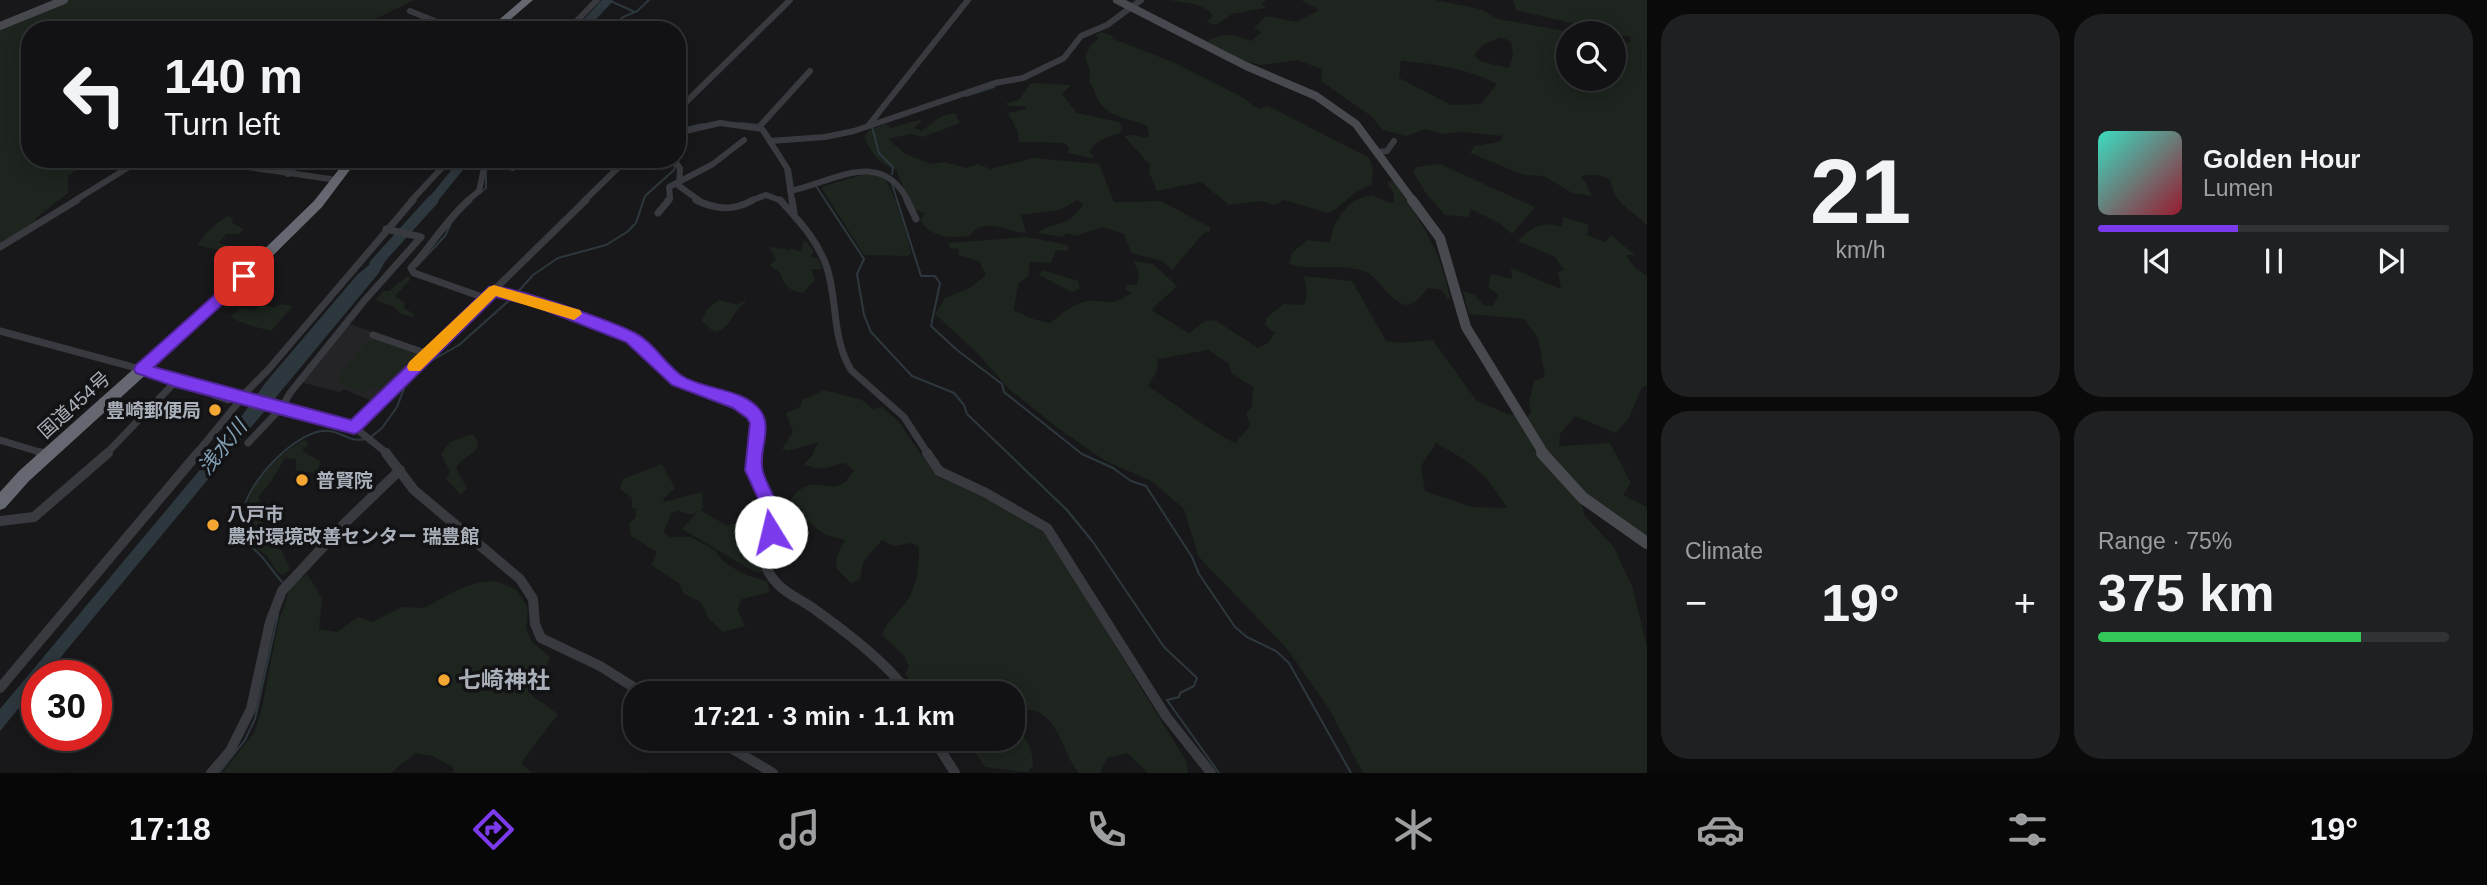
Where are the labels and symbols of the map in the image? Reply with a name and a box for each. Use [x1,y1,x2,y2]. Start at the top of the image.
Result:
pin [214,246,274,306]
street label: 国道454号 [34,368,114,442]
place label: 豊崎郵便局 [106,400,201,421]
marker: 豊崎郵便局 [207,402,223,418]
water label: 浅水川 [193,414,252,479]
place label: 普賢院 [316,470,373,491]
marker: 普賢院 [294,472,310,488]
position arrow [734,495,808,569]
place label: 八戸市 農村環境改善センター 瑞豊館 [227,504,479,547]
marker: 八戸市 農村環境改善センター 瑞豊館 [205,517,221,533]
speed limit sign: 30 [21,660,112,751]
place label: 七崎神社 [458,667,550,693]
marker: 七崎神社 [436,672,452,688]

